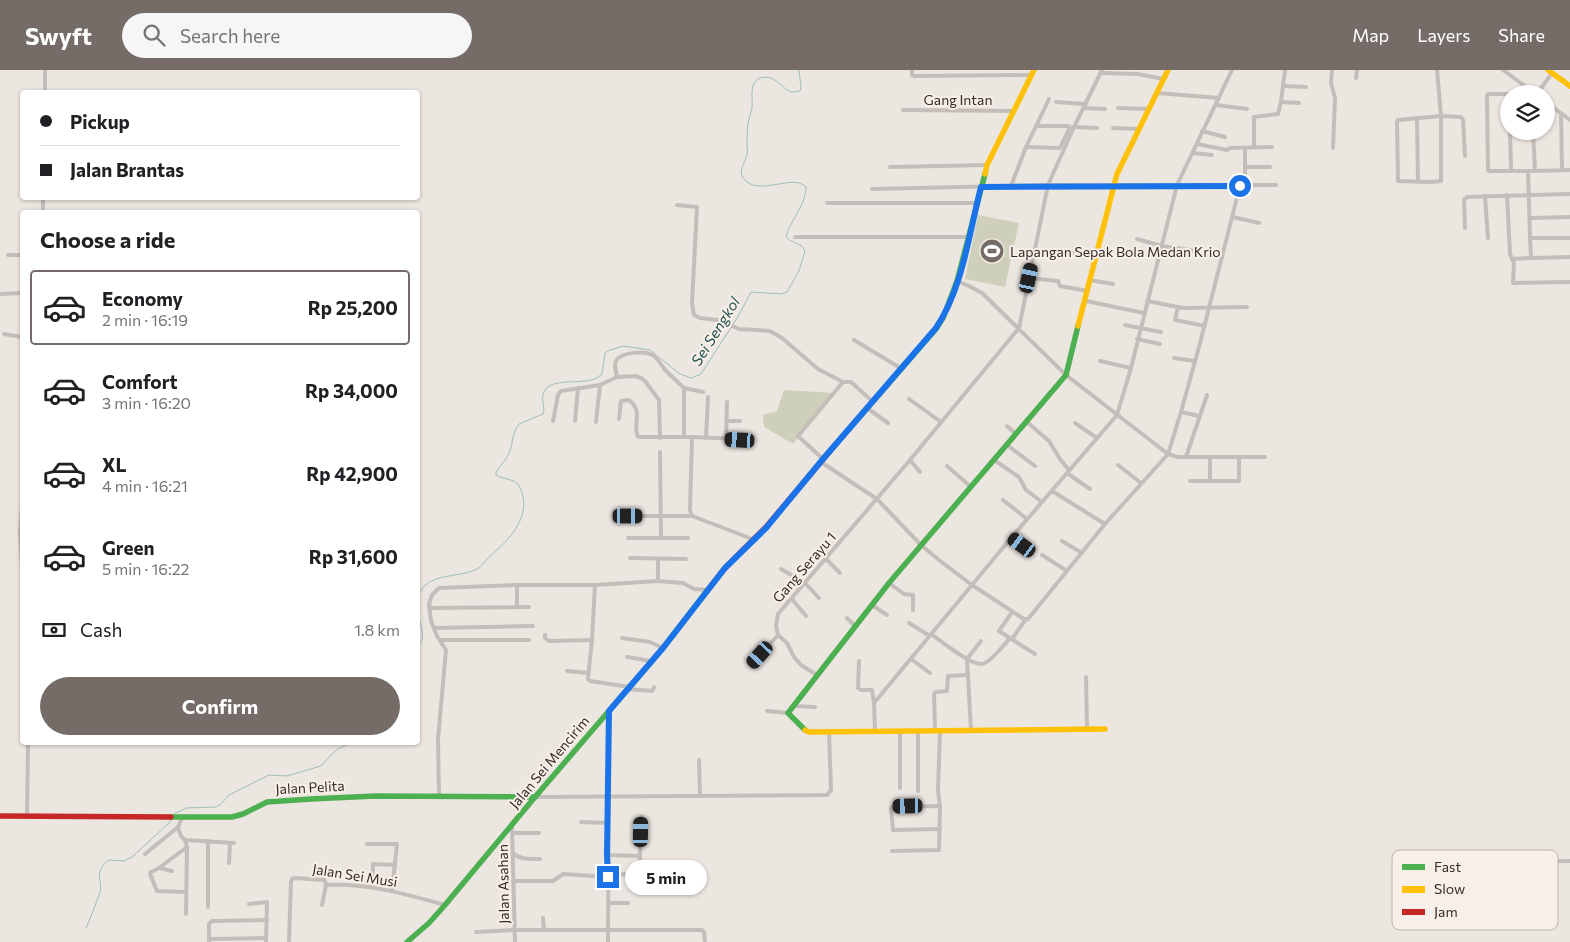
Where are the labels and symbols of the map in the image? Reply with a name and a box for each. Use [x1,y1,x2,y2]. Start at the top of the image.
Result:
street label: Gang Intan [924,91,992,108]
route start [1229,175,1251,197]
sports icon: Lapangan Sepak Bola Medan Krio [979,238,1005,264]
place label: Lapangan Sepak Bola Medan Krio [1010,243,1221,260]
car [1018,262,1039,294]
water label: Sei Sengkol [687,292,744,369]
car [724,432,755,448]
car [613,509,643,524]
street label: Gang Serayu 1 [769,528,839,606]
car [1005,530,1038,560]
car [744,639,775,671]
street label: Jalan Sei Mencirim [505,712,593,812]
street label: Jalan Pelita [275,777,345,797]
car [892,798,923,814]
car [633,817,648,847]
street label: Jalan Asahan [494,844,512,924]
legend [1392,850,1558,930]
text: Fast [1434,858,1461,875]
street label: Jalan Sei Musi [311,860,399,890]
callout: 5 min [626,860,708,894]
route end [597,866,619,888]
text: Slow [1434,880,1465,897]
text: Jam [1434,903,1458,920]

